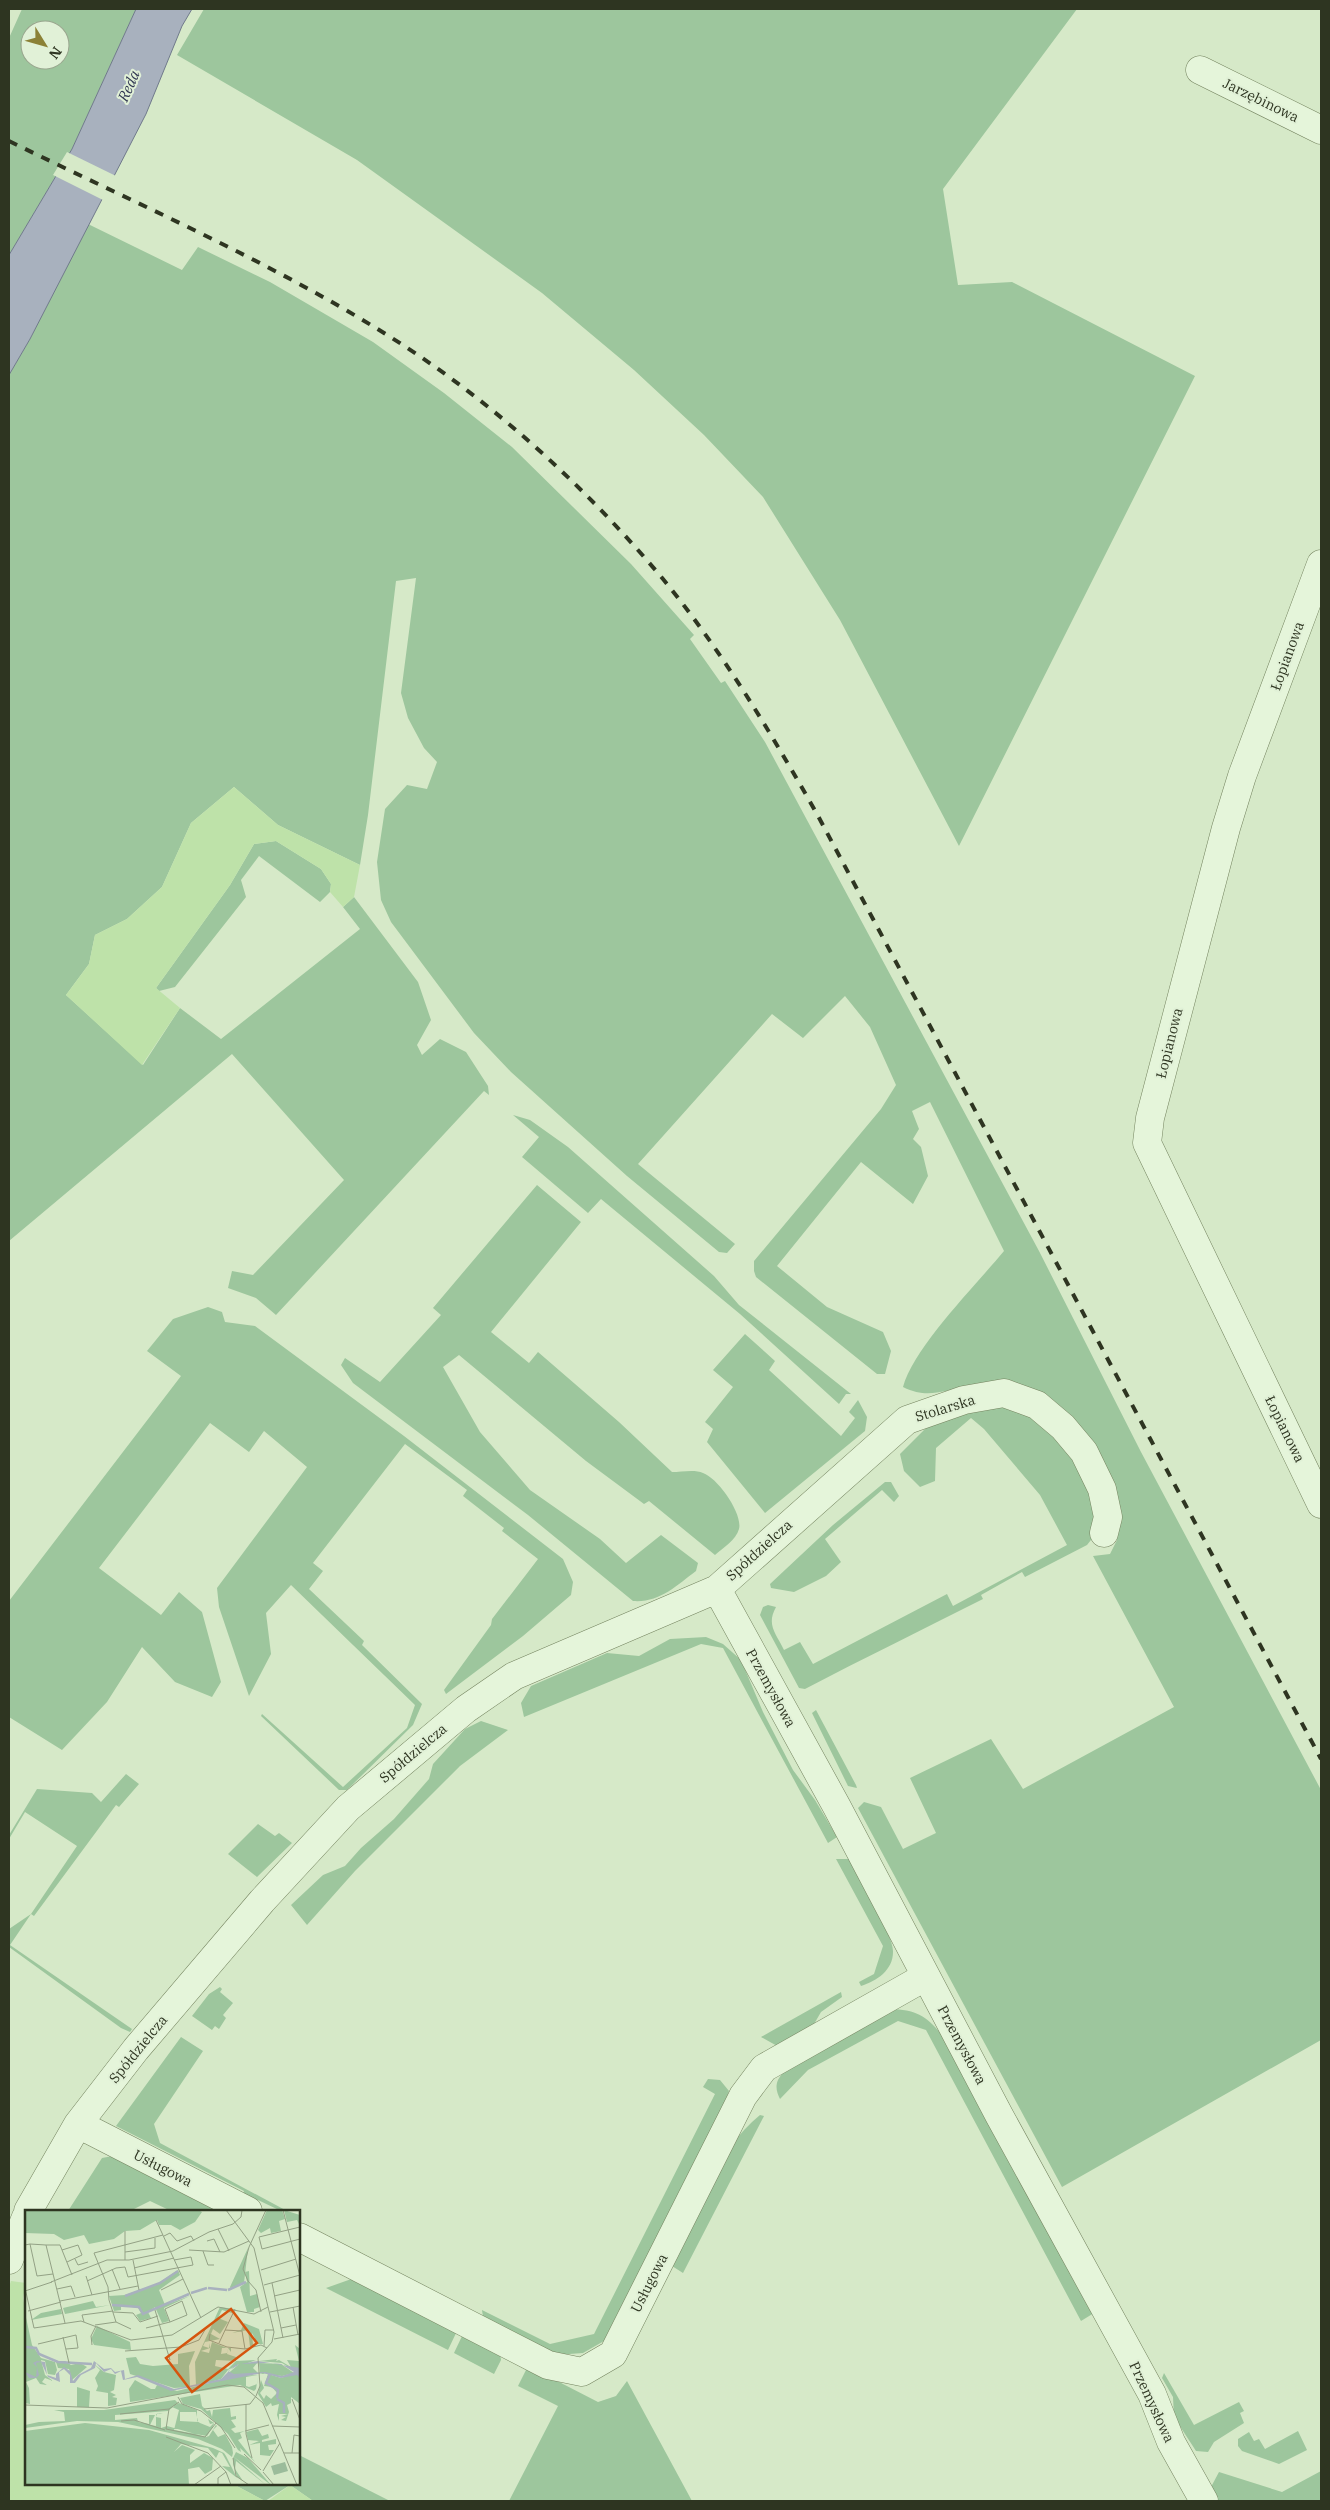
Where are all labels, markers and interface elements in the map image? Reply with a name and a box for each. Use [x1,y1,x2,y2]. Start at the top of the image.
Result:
north arrow [20,20,70,70]
text: N [45,43,66,63]
water label: Reda [113,67,144,105]
street label: Jarzębinowa [1220,74,1302,126]
street label: Łopianowa [1266,619,1308,693]
street label: Łopianowa [1152,1006,1187,1080]
street label: Stolarska [913,1390,977,1426]
street label: Łopianowa [1261,1393,1309,1466]
street label: Spółdzielcza [722,1515,796,1584]
street label: Przemysłowa [742,1646,800,1731]
street label: Spółdzielcza [375,1719,451,1787]
street label: Przemysłowa [934,2002,991,2088]
street label: Spółdzielcza [105,2011,171,2087]
street label: Usługowa [131,2146,196,2191]
inset map [25,2210,300,2485]
street label: Usługowa [627,2250,672,2315]
street label: Przemysłowa [1125,2359,1179,2446]

